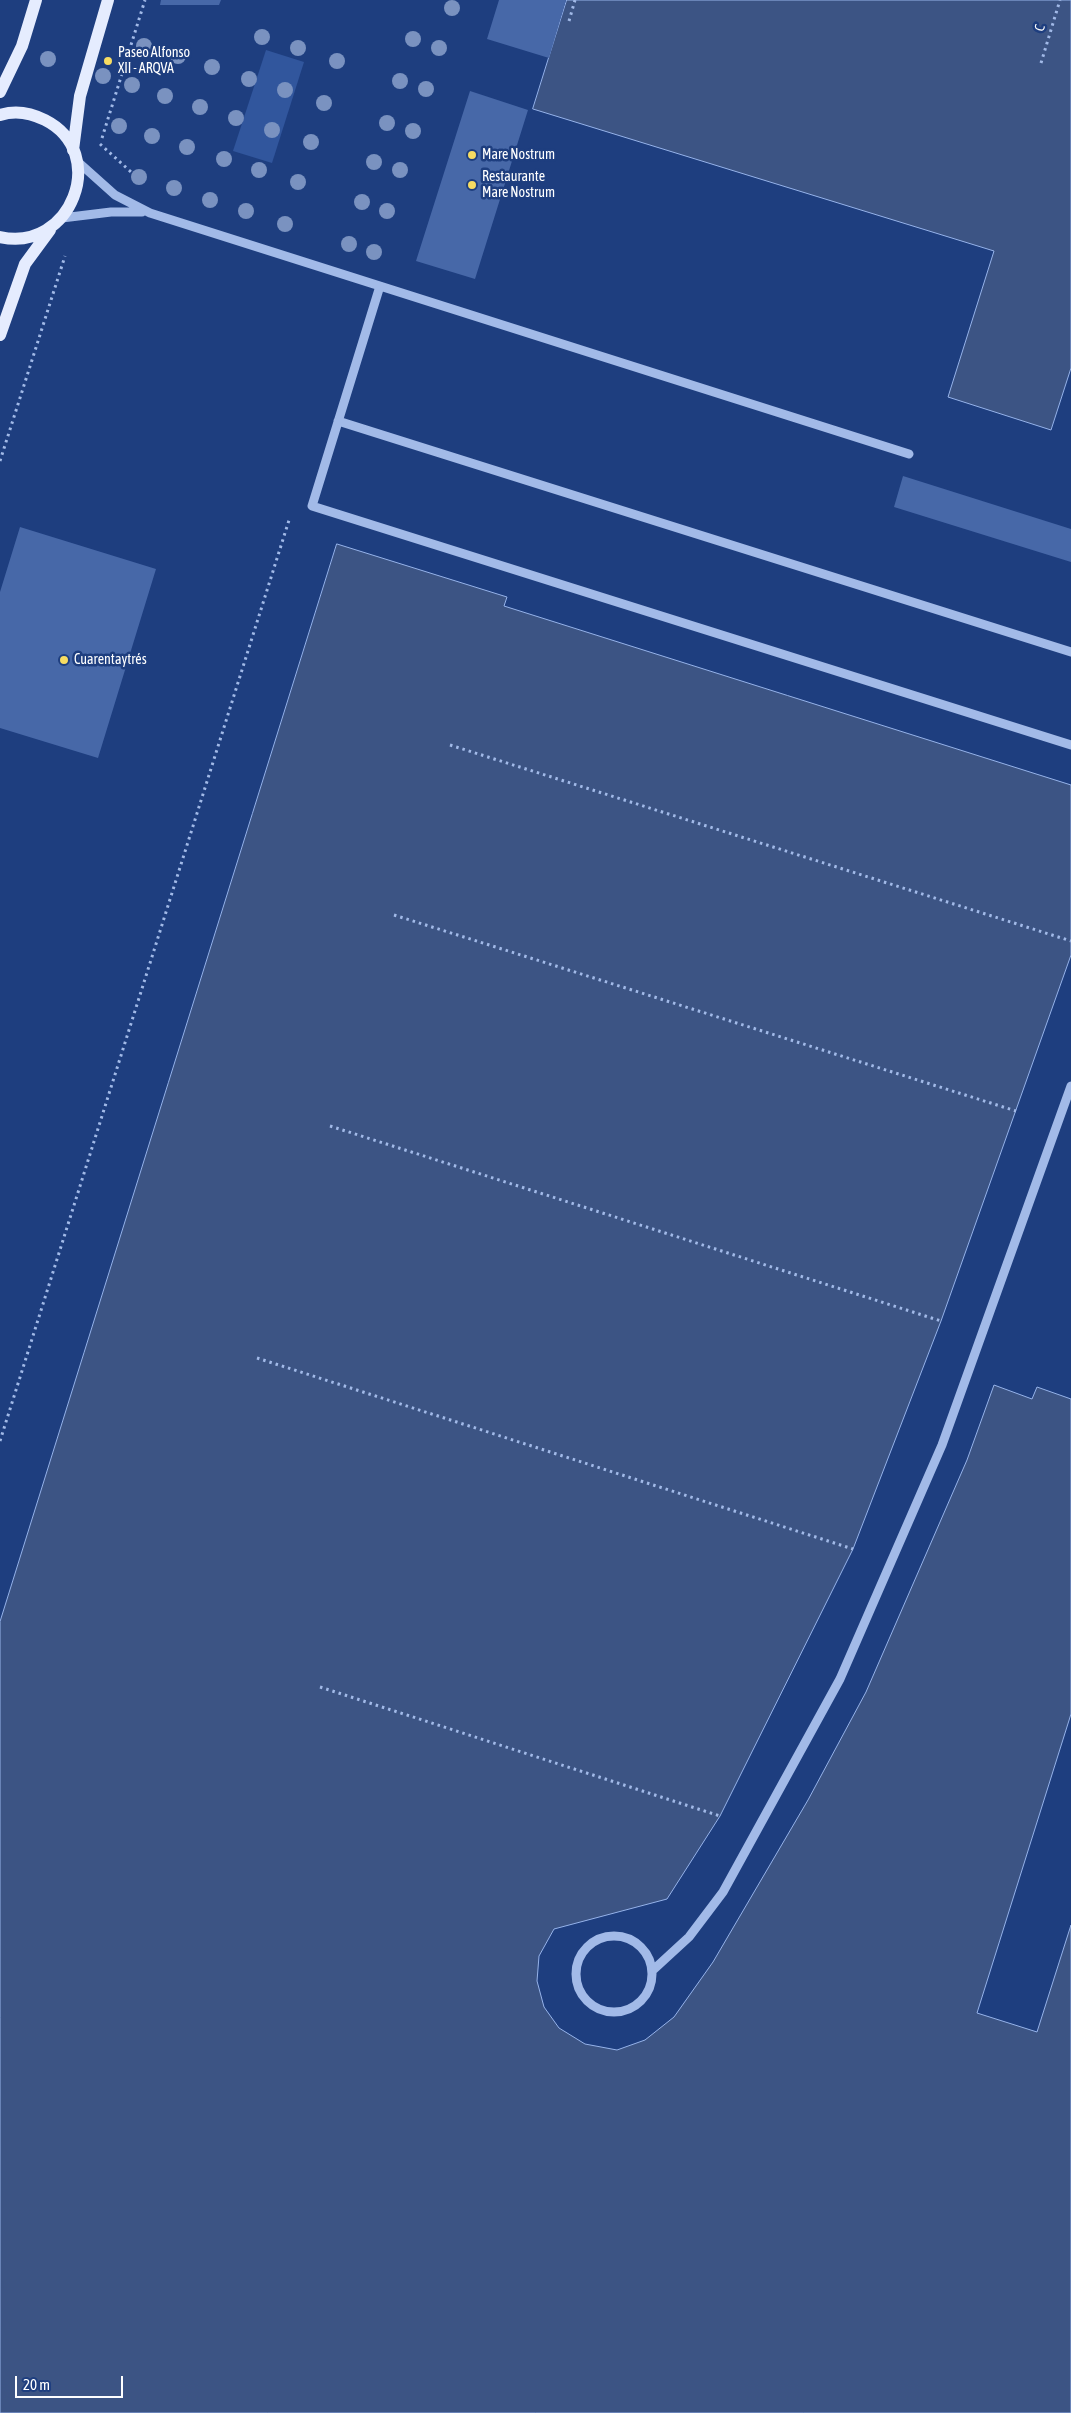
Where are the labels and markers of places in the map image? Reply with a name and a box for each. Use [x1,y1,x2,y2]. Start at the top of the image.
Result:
place label: Paseo Alfonso XII - ARQVA [118,45,190,78]
marker: Paseo Alfonso XII - ARQVA [102,55,114,67]
place label: Mare Nostrum [482,147,555,163]
marker: Mare Nostrum [466,149,478,161]
place label: Restaurante Mare Nostrum [482,169,555,202]
marker: Restaurante Mare Nostrum [466,179,478,191]
place label: Cuarentaytrés [74,652,147,668]
marker: Cuarentaytrés [58,654,70,666]

